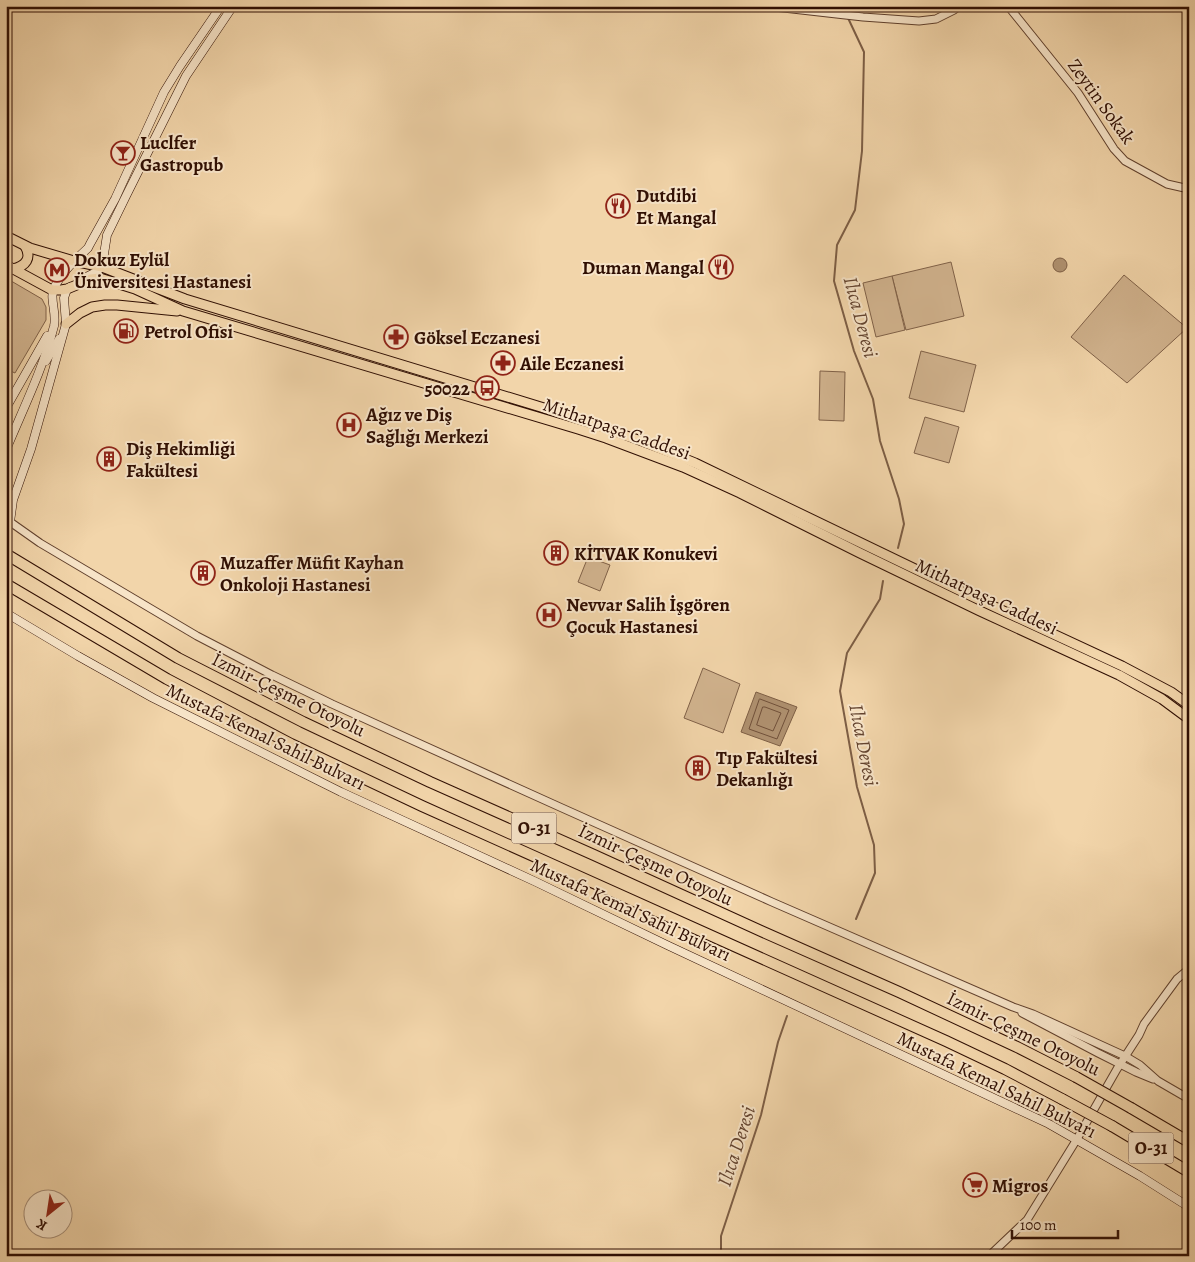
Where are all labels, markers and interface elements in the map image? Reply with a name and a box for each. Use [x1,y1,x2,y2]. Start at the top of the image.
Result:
street label: Zeytin Sokak [1061,54,1141,150]
place label: Luclfer Gastropub [140,130,223,178]
bar icon: Luclfer Gastropub [110,140,136,166]
place label: Dutdibi Et Mangal [636,183,716,231]
restaurant icon: Dutdibi Et Mangal [605,193,631,219]
place label: Dokuz Eylül Üniversitesi Hastanesi [74,247,252,295]
restaurant icon: Duman Mangal [708,254,734,280]
place label: Duman Mangal [582,255,704,281]
metro station icon: Dokuz Eylül Üniversitesi Hastanesi [44,257,70,283]
water label: Ilıca Deresi [837,274,884,361]
fuel station icon: Petrol Ofisi [113,318,139,344]
place label: Petrol Ofisi [144,319,233,345]
pharmacy icon: Göksel Eczanesi [383,324,409,350]
place label: Göksel Eczanesi [414,325,541,351]
pharmacy icon: Aile Eczanesi [490,350,516,376]
place label: Aile Eczanesi [519,351,624,377]
bus stop icon: 50022 [474,375,500,401]
place label: 50022 [424,376,470,402]
street label: Mithatpaşa Caddesi [539,391,694,466]
place label: Ağız ve Diş Sağlığı Merkezi [365,402,489,450]
hospital icon: Ağız ve Diş Sağlığı Merkezi [336,412,362,438]
place label: Diş Hekimliği Fakültesi [126,436,236,484]
building icon: Diş Hekimliği Fakültesi [96,446,122,472]
building icon: KİTVAK Konukevi [543,540,569,566]
place label: KİTVAK Konukevi [574,541,718,567]
place label: Muzaffer Müfit Kayhan Onkoloji Hastanesi [220,550,404,598]
street label: Mithatpaşa Caddesi [911,552,1062,641]
building icon: Muzaffer Müfit Kayhan Onkoloji Hastanesi [190,560,216,586]
place label: Nevvar Salih İşgören Çocuk Hastanesi [566,592,730,640]
hospital icon: Nevvar Salih İşgören Çocuk Hastanesi [536,602,562,628]
street label: İzmir-Çeşme Otoyolu [207,646,370,744]
street label: Mustafa Kemal Sahil Bulvarı [162,677,370,797]
water label: Ilıca Deresi [842,702,885,788]
place label: Tıp Fakültesi Dekanlığı [716,745,818,793]
building icon: Tıp Fakültesi Dekanlığı [685,755,711,781]
road number: O-31 [512,812,556,844]
street label: İzmir-Çeşme Otoyolu [574,818,738,912]
street label: Mustafa Kemal Sahil Bulvarı [526,852,735,968]
street label: İzmir-Çeşme Otoyolu [942,985,1105,1083]
street label: Mustafa Kemal Sahil Bulvarı [893,1025,1101,1145]
water label: Ilıca Deresi [711,1102,762,1190]
road number: O-31 [1128,1132,1174,1164]
supermarket icon: Migros [962,1172,988,1198]
place label: Migros [992,1173,1049,1199]
north arrow [22,1190,72,1240]
scale bar [1012,1207,1119,1239]
text: K [32,1214,50,1235]
text: 100 m [1020,1215,1057,1235]

